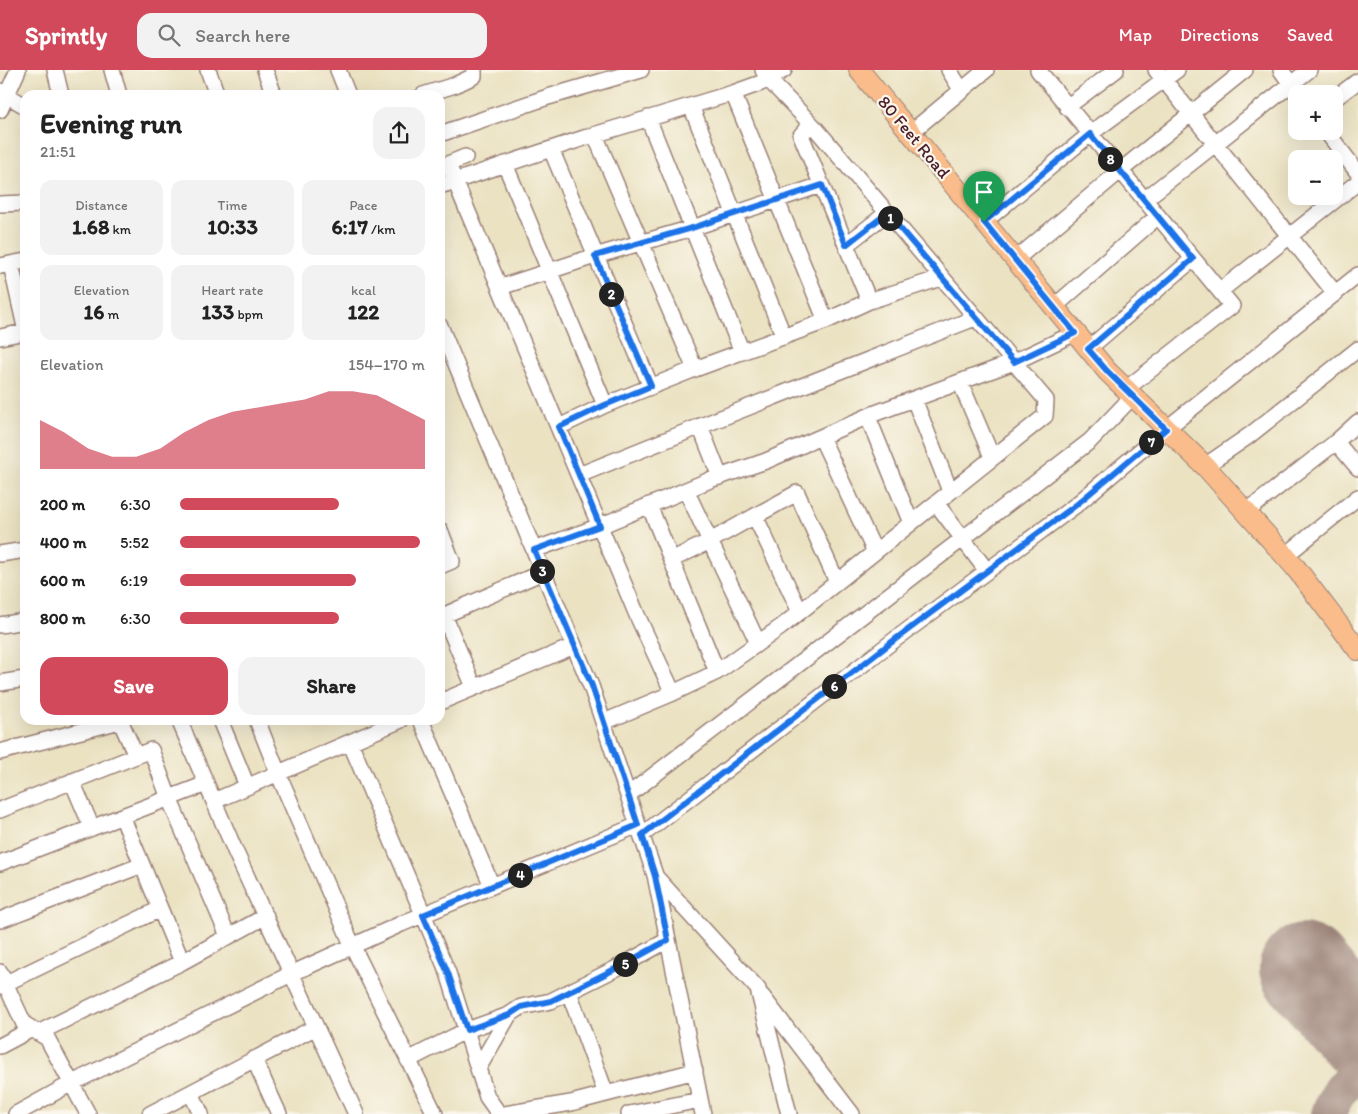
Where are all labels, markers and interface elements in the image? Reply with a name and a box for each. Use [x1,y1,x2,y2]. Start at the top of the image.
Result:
search box [137,13,487,58]
text: Sprintly [25,21,107,50]
icon: search [155,21,183,49]
text: Search here [195,24,290,47]
text: Map [1119,24,1152,46]
text: Directions [1180,24,1259,46]
text: Saved [1287,24,1333,46]
map controls [1288,85,1343,205]
button: + [1288,85,1343,140]
street label: 80 Feet Road [873,91,955,183]
text: Evening run [40,106,182,140]
button: share [373,107,425,159]
text: 21:51 [40,142,76,161]
pin: 8 [1098,146,1122,172]
button: − [1288,150,1343,205]
text: 8 [1107,151,1114,168]
pin [963,171,1005,222]
icon: arrive [970,178,998,206]
text: Distance [75,197,128,214]
text: Time [218,197,247,214]
text: Pace [349,197,378,214]
pin: 1 [878,206,902,230]
text: 1 [887,210,894,227]
text: 1.68 [72,214,109,239]
text: 10:33 [207,214,258,239]
text: 6:17 [332,214,368,239]
text: km [109,221,131,238]
text: /km [368,221,395,238]
text: Elevation [74,282,129,299]
text: Heart rate [202,282,263,299]
text: kcal [351,282,376,299]
pin: 2 [598,282,624,306]
text: 2 [608,286,615,303]
text: 16 [84,299,104,324]
text: 133 [202,299,234,324]
text: 122 [348,299,379,324]
text: m [104,306,119,323]
text: bpm [234,306,263,323]
text: Elevation [40,355,104,374]
text: 154–170 m [348,355,425,374]
pin: 7 [1138,430,1164,454]
text: 7 [1148,434,1155,451]
text: 200 m [40,495,85,514]
text: 6:30 [120,495,151,514]
text: 400 m [40,533,86,552]
text: 5:52 [120,533,149,552]
pin: 3 [530,558,554,584]
text: 3 [539,563,546,580]
text: 600 m [40,571,85,590]
text: 6:19 [120,571,148,590]
text: 800 m [40,609,86,628]
text: 6:30 [120,609,151,628]
button: Save [40,657,228,715]
button: Share [238,657,425,715]
pin: 6 [822,674,846,698]
text: 6 [831,678,838,695]
pin: 4 [508,862,532,888]
text: 4 [516,867,525,884]
pin: 5 [612,952,638,976]
text: 5 [622,956,629,973]

